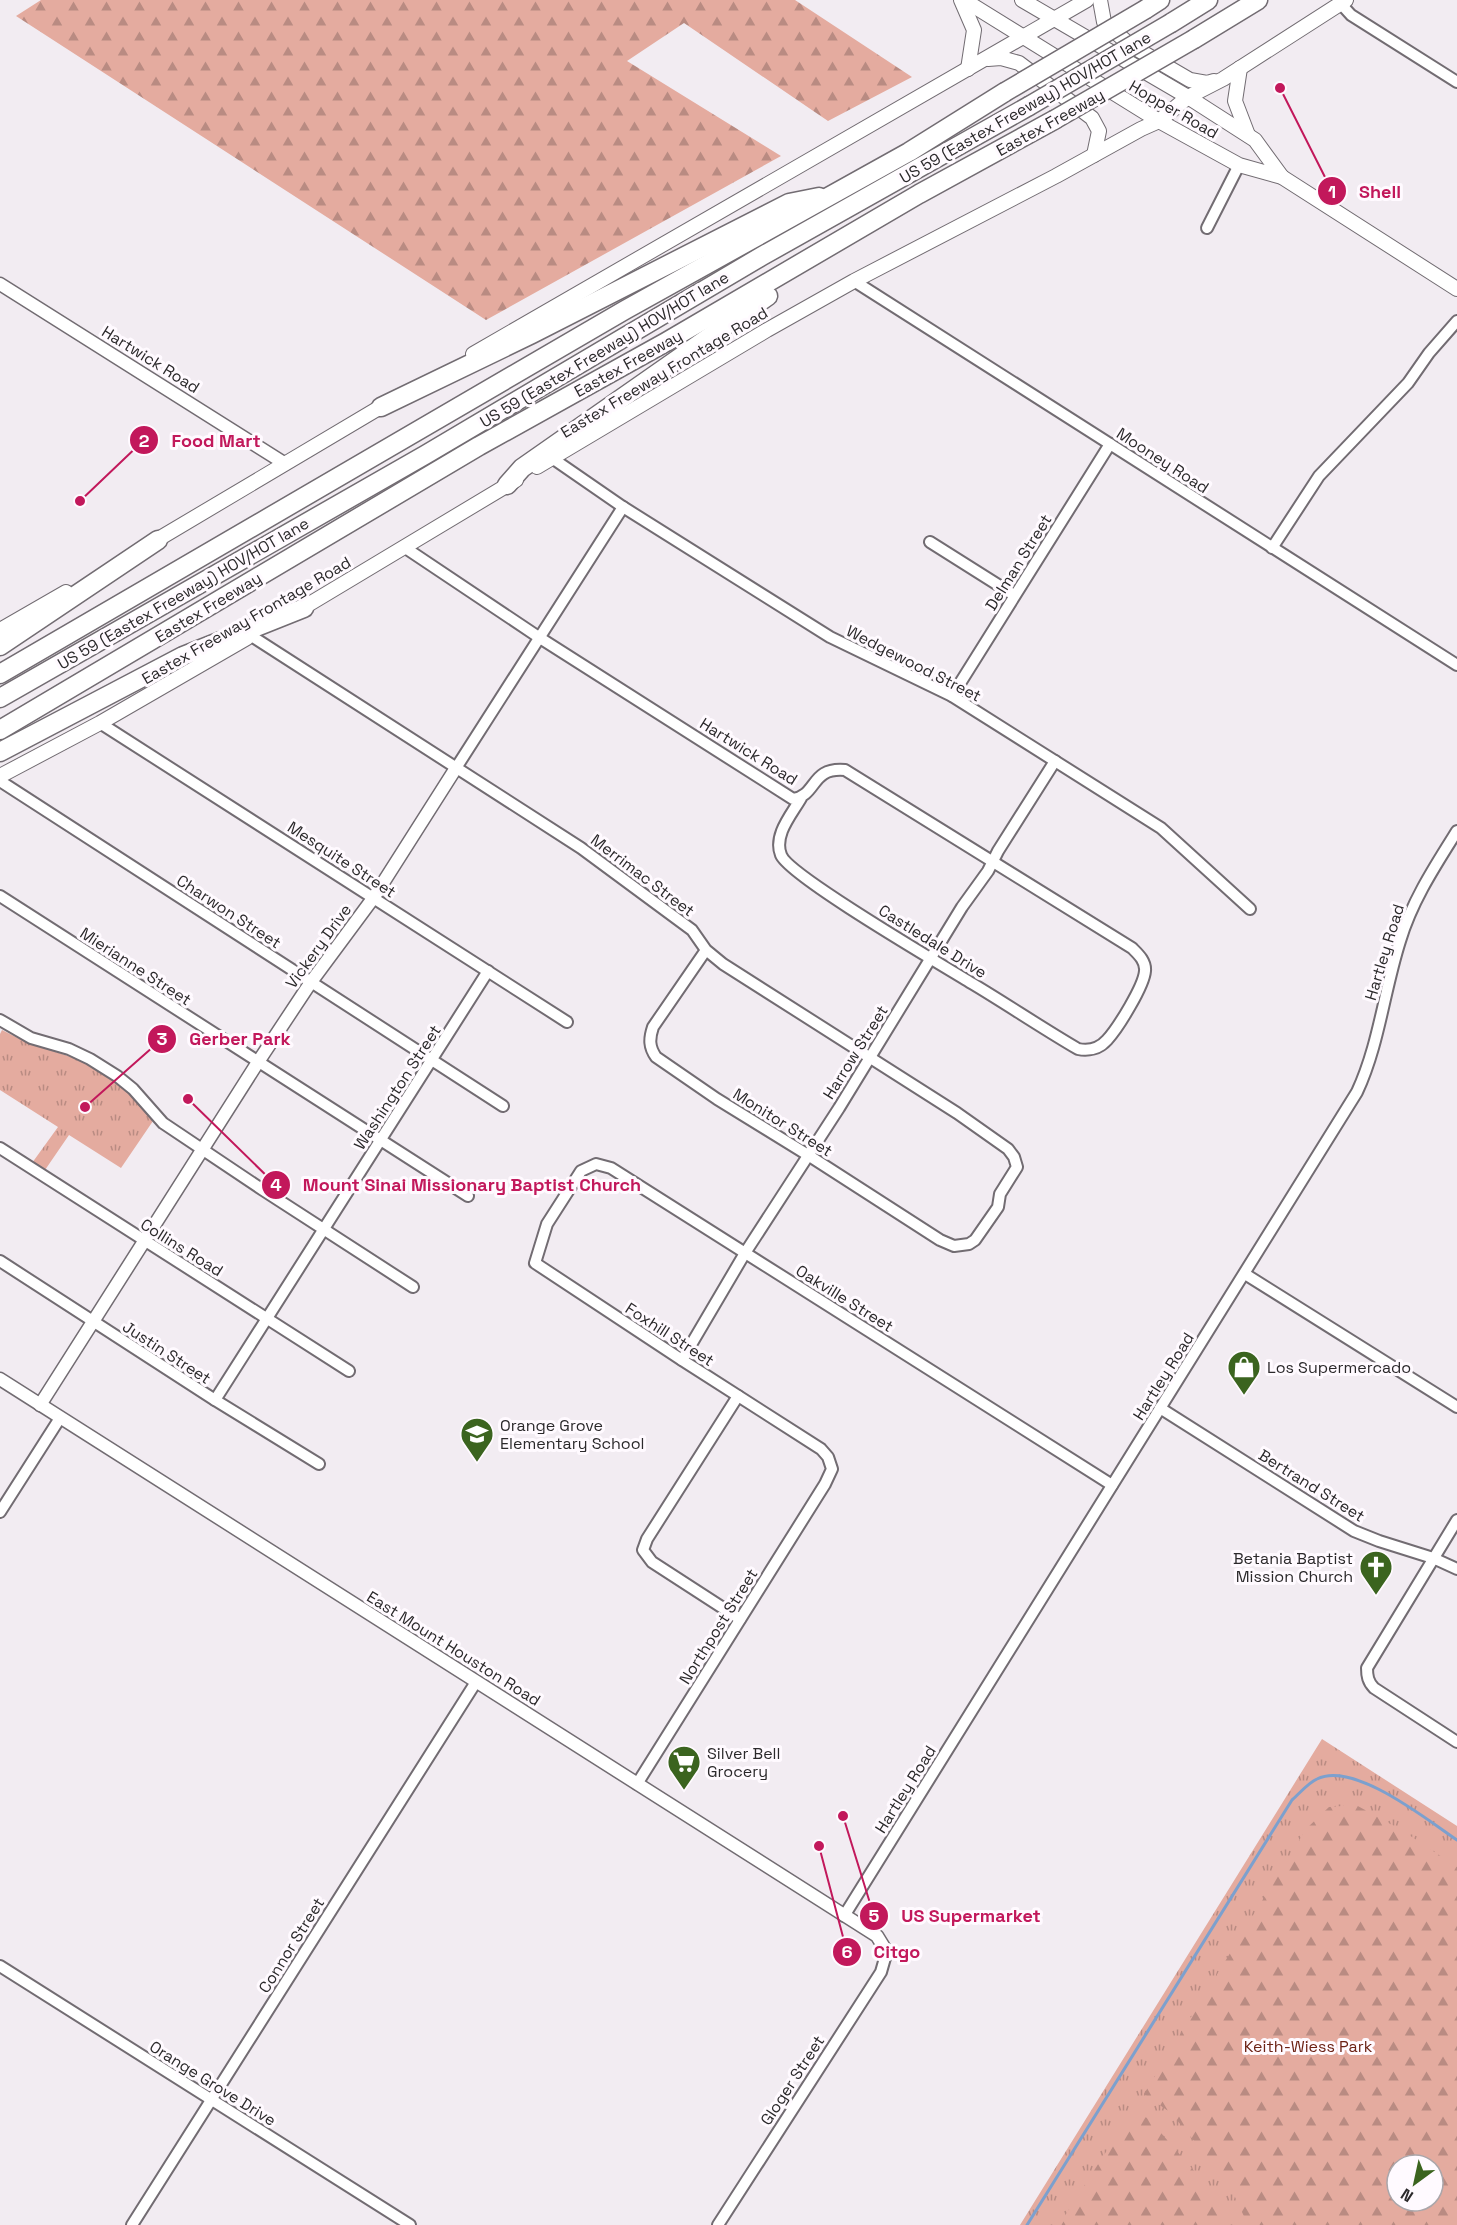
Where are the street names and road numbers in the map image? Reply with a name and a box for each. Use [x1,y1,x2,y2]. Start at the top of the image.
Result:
street label: US 59 (Eastex Freeway) HOV/HOT lane [896,27,1154,187]
street label: Hopper Road [1125,75,1222,143]
street label: Eastex Freeway [993,84,1107,160]
street label: US 59 (Eastex Freeway) HOV/HOT lane [476,267,732,431]
street label: Eastex Freeway Frontage Road [557,302,772,443]
street label: Hartwick Road [98,321,204,398]
street label: Eastex Freeway [571,325,685,401]
street label: Mooney Road [1113,423,1213,498]
street label: Delman Street [980,510,1056,614]
street label: US 59 (Eastex Freeway) HOV/HOT lane [54,513,312,673]
street label: Eastex Freeway Frontage Road [138,552,355,689]
street label: Eastex Freeway [151,568,265,646]
street label: Wedgewood Street [843,620,985,707]
street label: Hartwick Road [696,713,802,790]
street label: Mesquite Street [283,816,400,902]
street label: Merrimac Street [587,830,699,921]
street label: Charwon Street [172,870,285,953]
street label: Vickery Drive [281,900,356,993]
street label: Castledale Drive [875,900,991,983]
street label: Hartley Road [1360,901,1409,1003]
street label: Mierianne Street [76,923,195,1010]
street label: Harrow Street [818,1001,893,1103]
street label: Washington Street [349,1021,446,1154]
street label: Monitor Street [729,1083,836,1161]
street label: Collins Road [137,1214,227,1281]
street label: Oakville Street [792,1260,898,1337]
street label: Foxhill Street [621,1298,718,1371]
street label: Justin Street [119,1316,215,1389]
street label: Hartley Road [1128,1328,1199,1424]
street label: Bertrand Street [1255,1444,1369,1527]
street label: Northpost Street [674,1565,762,1688]
street label: East Mount Houston Road [363,1586,545,1711]
street label: Hartley Road [870,1741,941,1837]
street label: Connor Street [254,1894,329,1997]
street label: Gloger Street [756,2031,829,2129]
street label: Orange Grove Drive [146,2036,280,2131]

